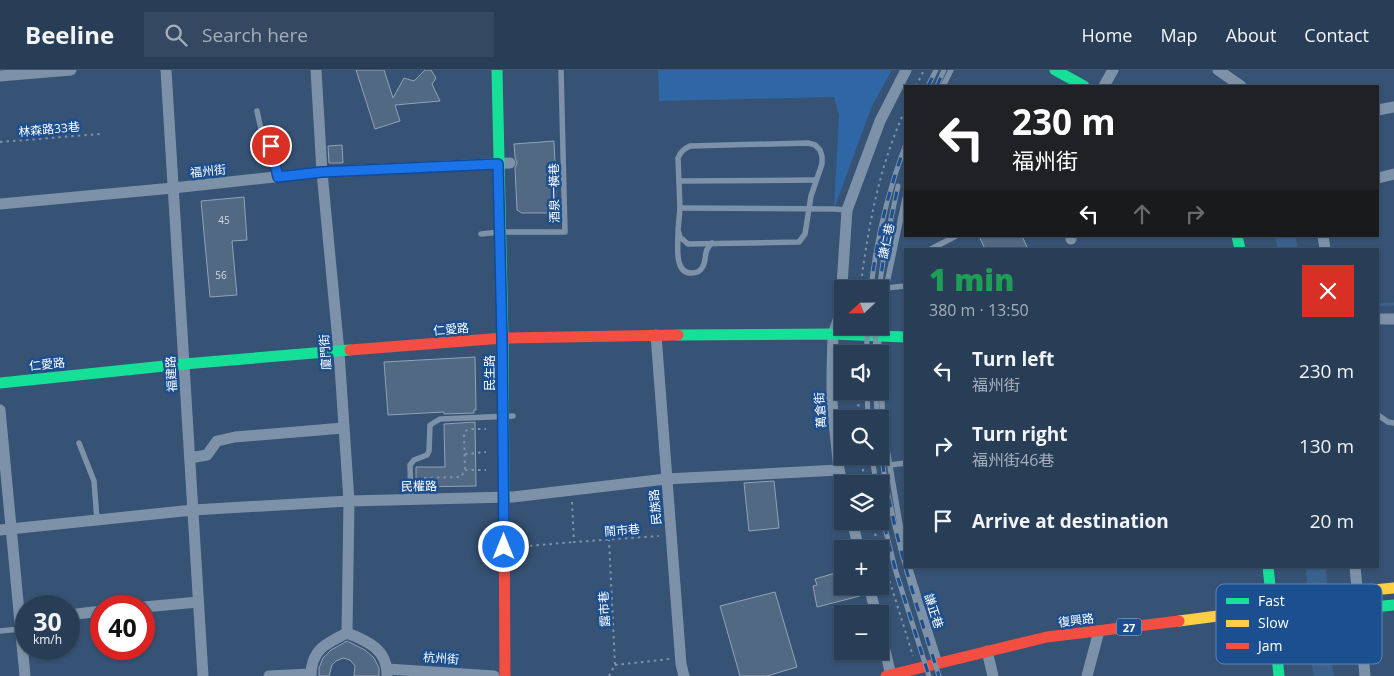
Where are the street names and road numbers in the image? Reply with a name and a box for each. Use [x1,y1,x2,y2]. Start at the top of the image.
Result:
street label: 林森路33巷 [18,118,80,140]
street label: 福州街 [189,161,227,181]
street label: 酒泉一橫巷 [545,163,563,223]
street label: 謙仁巷 [874,222,898,260]
street label: 仁愛路 [432,319,470,339]
street label: 廈門街 [315,333,335,371]
street label: 仁愛路 [28,354,66,374]
street label: 民生路 [481,355,498,391]
street label: 福建路 [162,356,180,392]
street label: 萬倉街 [810,391,830,429]
street label: 民權路 [401,477,437,495]
street label: 民族路 [645,488,665,526]
street label: 鬧市巷 [603,520,641,540]
street label: 露市巷 [595,591,613,627]
street label: 謙正巷 [920,591,948,631]
street label: 復興路 [1057,609,1095,631]
road number: 27 [1116,618,1142,636]
street label: 杭州街 [422,648,460,668]

